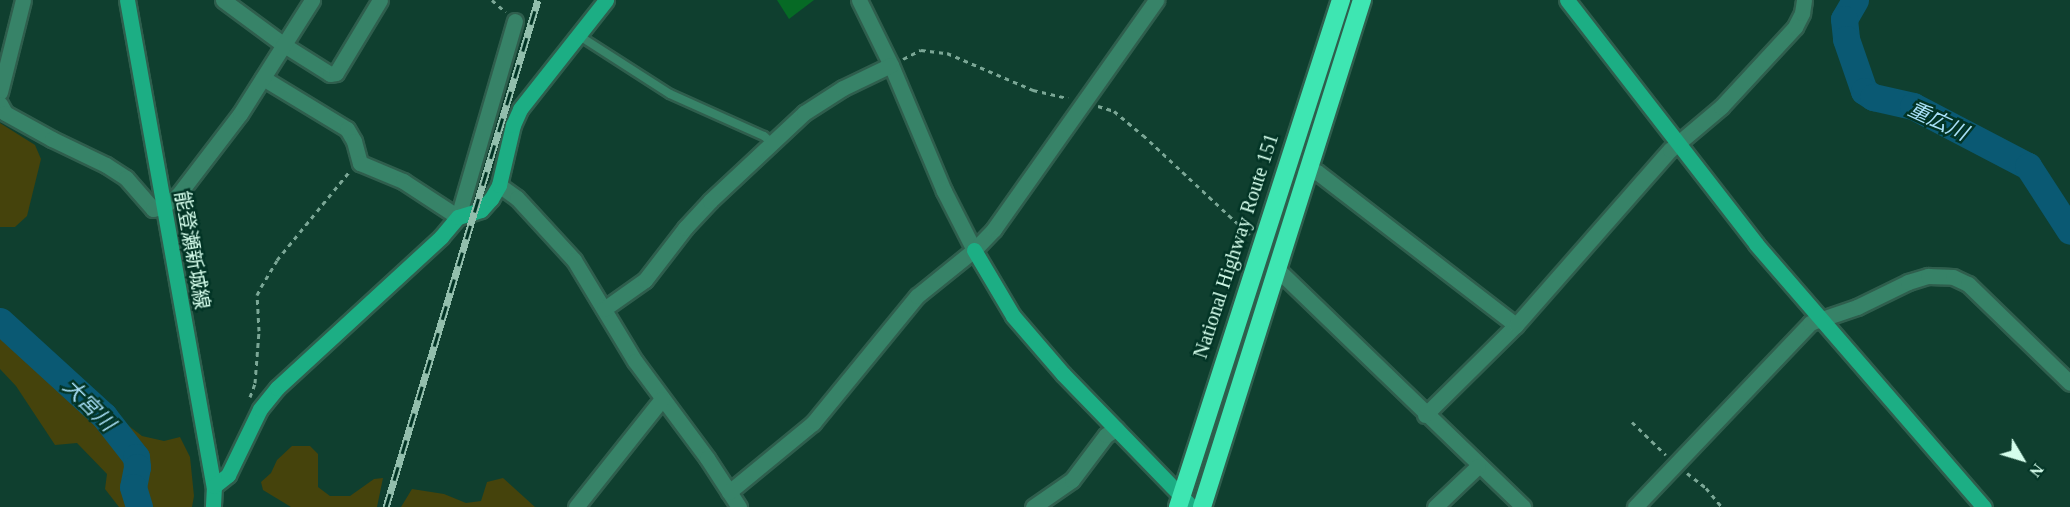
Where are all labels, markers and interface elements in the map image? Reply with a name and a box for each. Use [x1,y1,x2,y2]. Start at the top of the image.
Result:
water label: 重広川 [1904,96,1972,146]
street label: National Highway Route 151 [1188,131,1284,361]
street label: 能登瀬新城線 [170,189,214,311]
water label: 大宮川 [58,374,120,436]
north arrow [1992,429,2052,489]
text: N [2026,461,2047,480]

